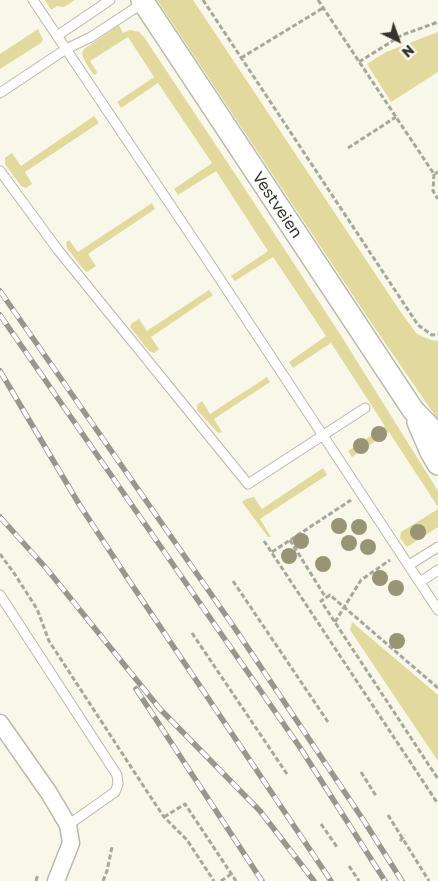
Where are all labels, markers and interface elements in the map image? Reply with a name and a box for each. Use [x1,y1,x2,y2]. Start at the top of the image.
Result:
north arrow [373,15,423,65]
text: N [399,42,418,61]
street label: Vestveien [248,168,306,242]

